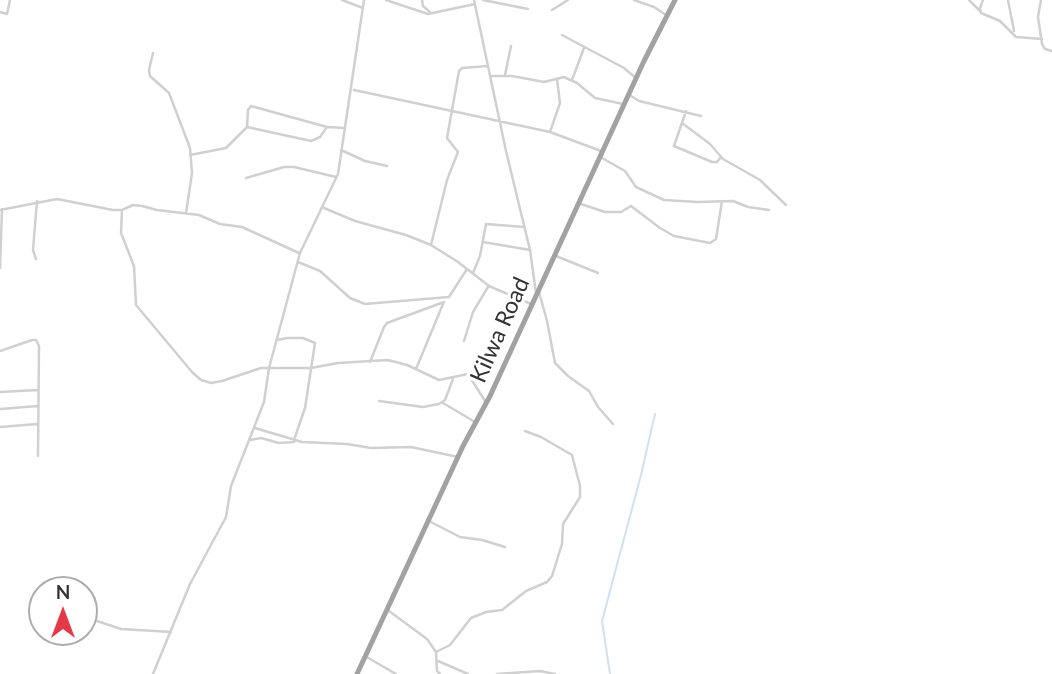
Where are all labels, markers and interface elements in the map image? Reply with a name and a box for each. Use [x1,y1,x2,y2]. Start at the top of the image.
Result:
street label: Kilwa Road [465,273,535,387]
north arrow [28,576,98,646]
text: N [56,580,70,603]

